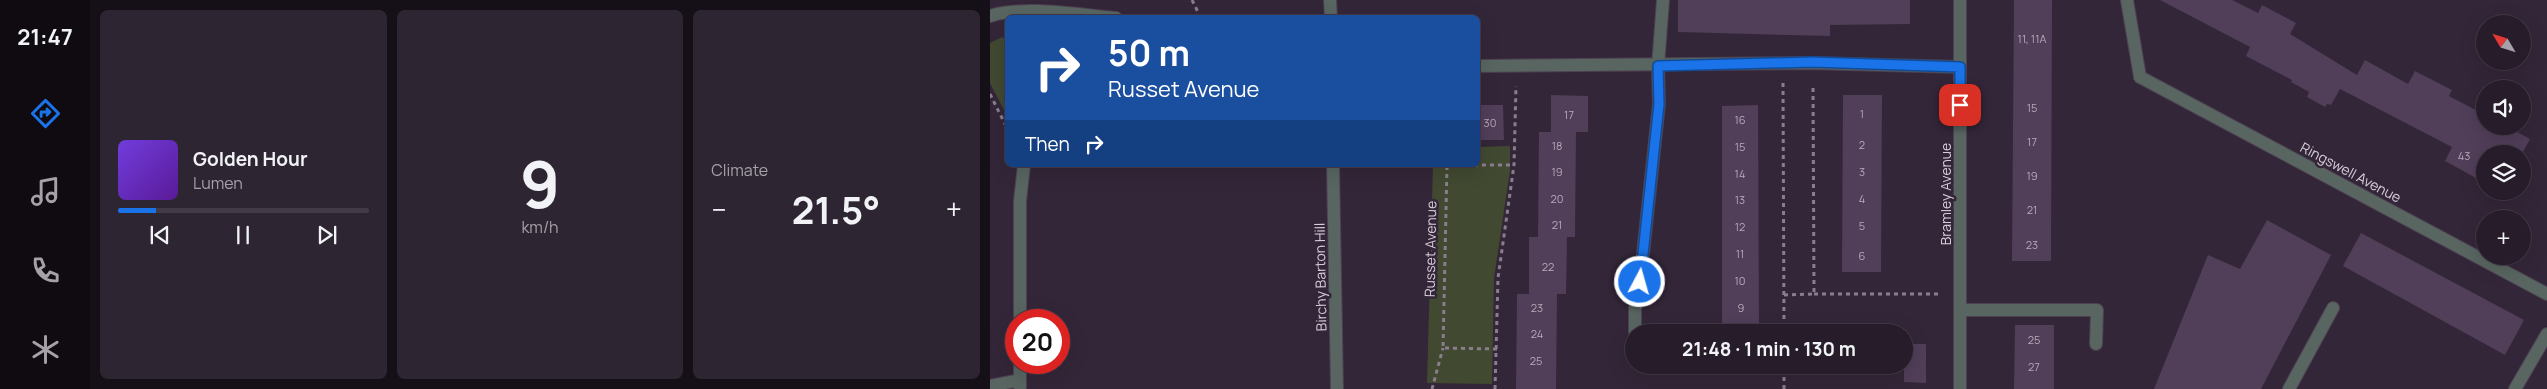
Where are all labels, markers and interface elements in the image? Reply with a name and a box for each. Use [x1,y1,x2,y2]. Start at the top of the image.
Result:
north arrow [2476,15,2531,70]
map controls [2476,15,2531,265]
text: 21:47 [17,22,73,52]
text: 50 m [1108,29,1190,77]
house number: 11, 11A [2018,31,2046,46]
icon: right [1025,35,1090,100]
text: Russet Avenue [1108,74,1259,104]
button: sound [2476,80,2531,135]
pin [1939,84,1981,126]
icon: arrive [1946,91,1974,119]
icon: directions [28,96,63,131]
house number: 15 [2027,100,2037,115]
house number: 1 [1860,106,1864,121]
house number: 17 [1564,107,1574,122]
house number: 16 [1734,112,1746,127]
house number: 30 [1484,115,1496,130]
icon: right [1080,130,1108,158]
text: Then [1025,131,1070,157]
house number: 17 [2027,134,2037,149]
house number: 2 [1859,137,1865,152]
street label: Ringswell Avenue [2297,137,2405,207]
house number: 18 [1552,138,1562,153]
text: 9 [520,139,560,228]
house number: 15 [1735,139,1745,154]
street label: Bramley Avenue [1936,143,1955,245]
button: layers [2476,145,2531,200]
text: Golden Hour [193,146,307,172]
house number: 43 [2458,148,2470,163]
text: Climate [711,159,768,181]
house number: 19 [1551,164,1563,179]
house number: 3 [1859,164,1865,179]
house number: 14 [1735,166,1745,181]
house number: 19 [2026,168,2038,183]
text: Lumen [193,172,243,194]
icon: music [28,174,63,209]
text: 21.5° [792,183,880,235]
text: − [711,190,726,228]
text: + [946,190,962,228]
house number: 20 [1551,191,1563,206]
house number: 4 [1859,191,1865,206]
house number: 13 [1735,192,1745,207]
street label: Russet Avenue [1420,201,1440,297]
house number: 21 [2027,202,2037,217]
button: + [2476,210,2531,265]
text: km/h [521,216,559,238]
house number: 21 [1552,217,1562,232]
house number: 5 [1859,218,1865,233]
house number: 12 [1735,219,1745,234]
icon: previous [146,221,174,249]
icon: pause [229,221,257,249]
icon: next [313,221,341,249]
street label: Birchy Barton Hill [1310,223,1330,331]
house number: 23 [2026,237,2038,252]
house number: 11 [1736,246,1744,261]
house number: 6 [1859,248,1866,263]
icon: phone [28,253,63,288]
position arrow [1613,255,1665,307]
house number: 22 [1542,259,1554,274]
house number: 10 [1734,273,1746,288]
house number: 23 [1531,300,1543,315]
house number: 9 [1738,300,1745,315]
speed limit sign: 20 [1005,309,1070,374]
house number: 24 [1531,326,1543,341]
icon: climate [28,332,63,367]
house number: 25 [2028,332,2040,347]
text: 21:48 · 1 min · 130 m [1682,336,1856,362]
house number: 25 [1530,353,1542,368]
house number: 27 [2028,359,2040,374]

